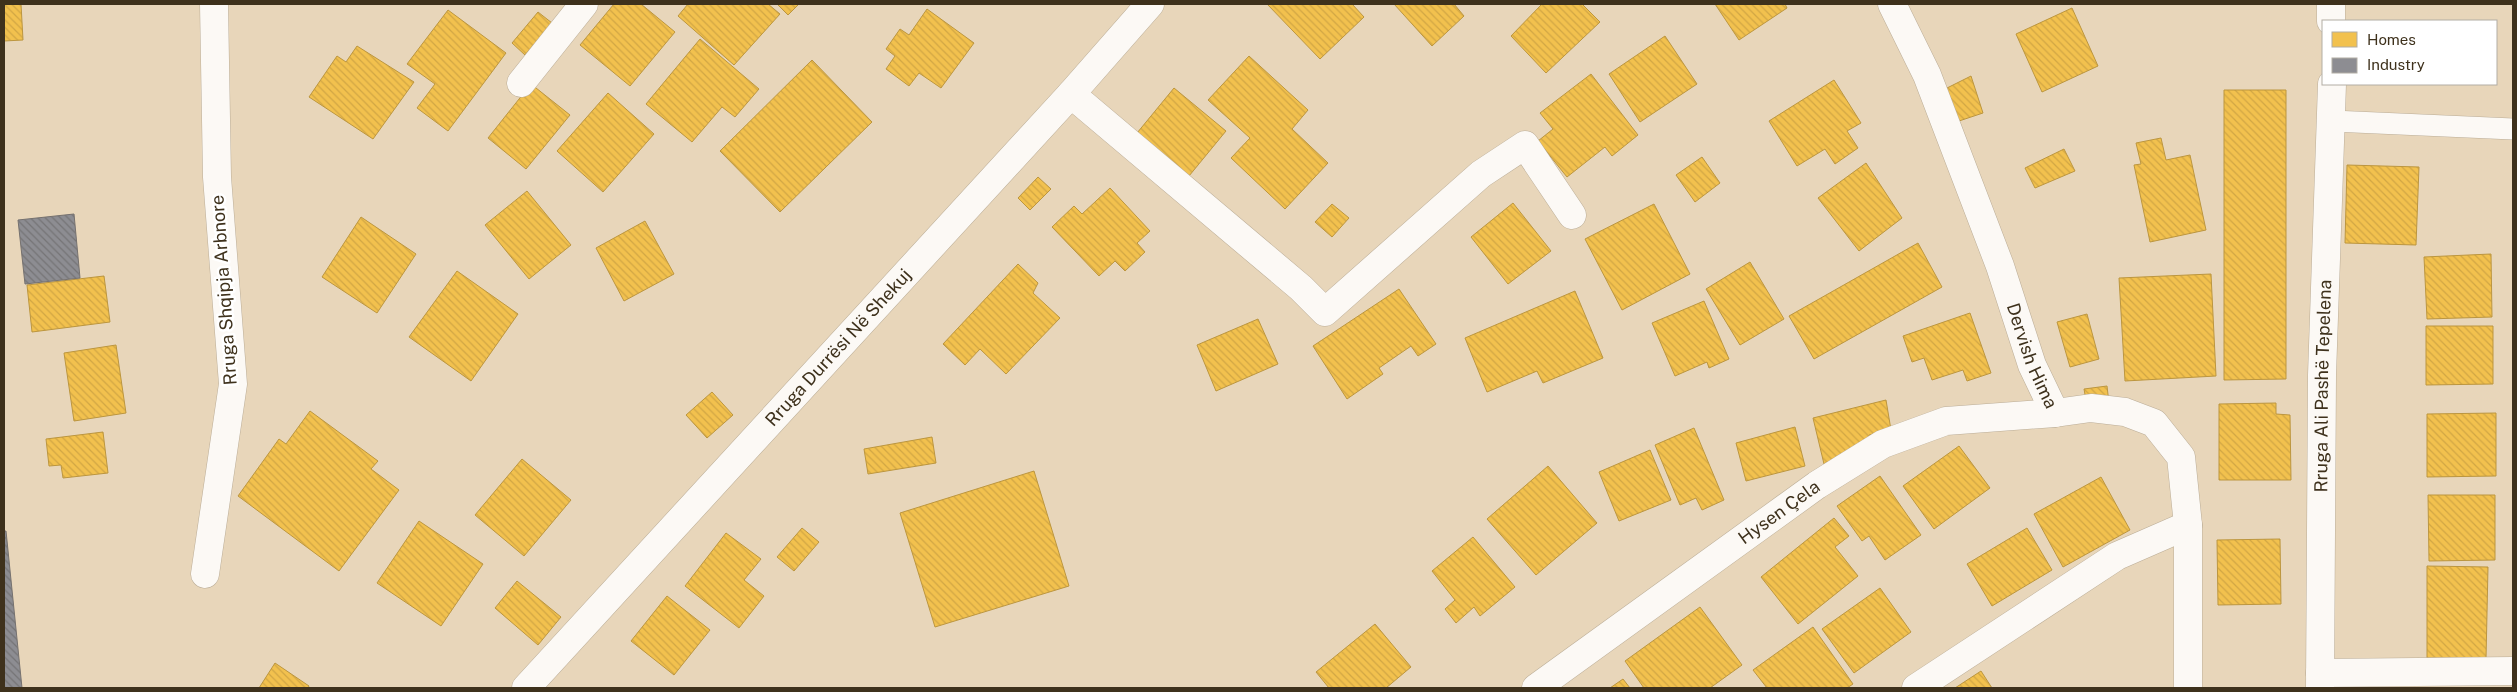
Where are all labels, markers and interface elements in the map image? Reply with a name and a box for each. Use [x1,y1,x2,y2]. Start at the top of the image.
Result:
legend [2322,20,2497,85]
text: Homes [2367,31,2416,48]
text: Industry [2367,56,2425,73]
street label: Rruga Shqipja Arbnore [206,194,241,386]
street label: Rruga Durrësi Në Shekuj [761,264,915,430]
street label: Rruga Ali Pashë Tepelena [2310,279,2335,493]
street label: Dervish Hima [2003,300,2062,412]
street label: Hysen Çela [1734,476,1824,548]

